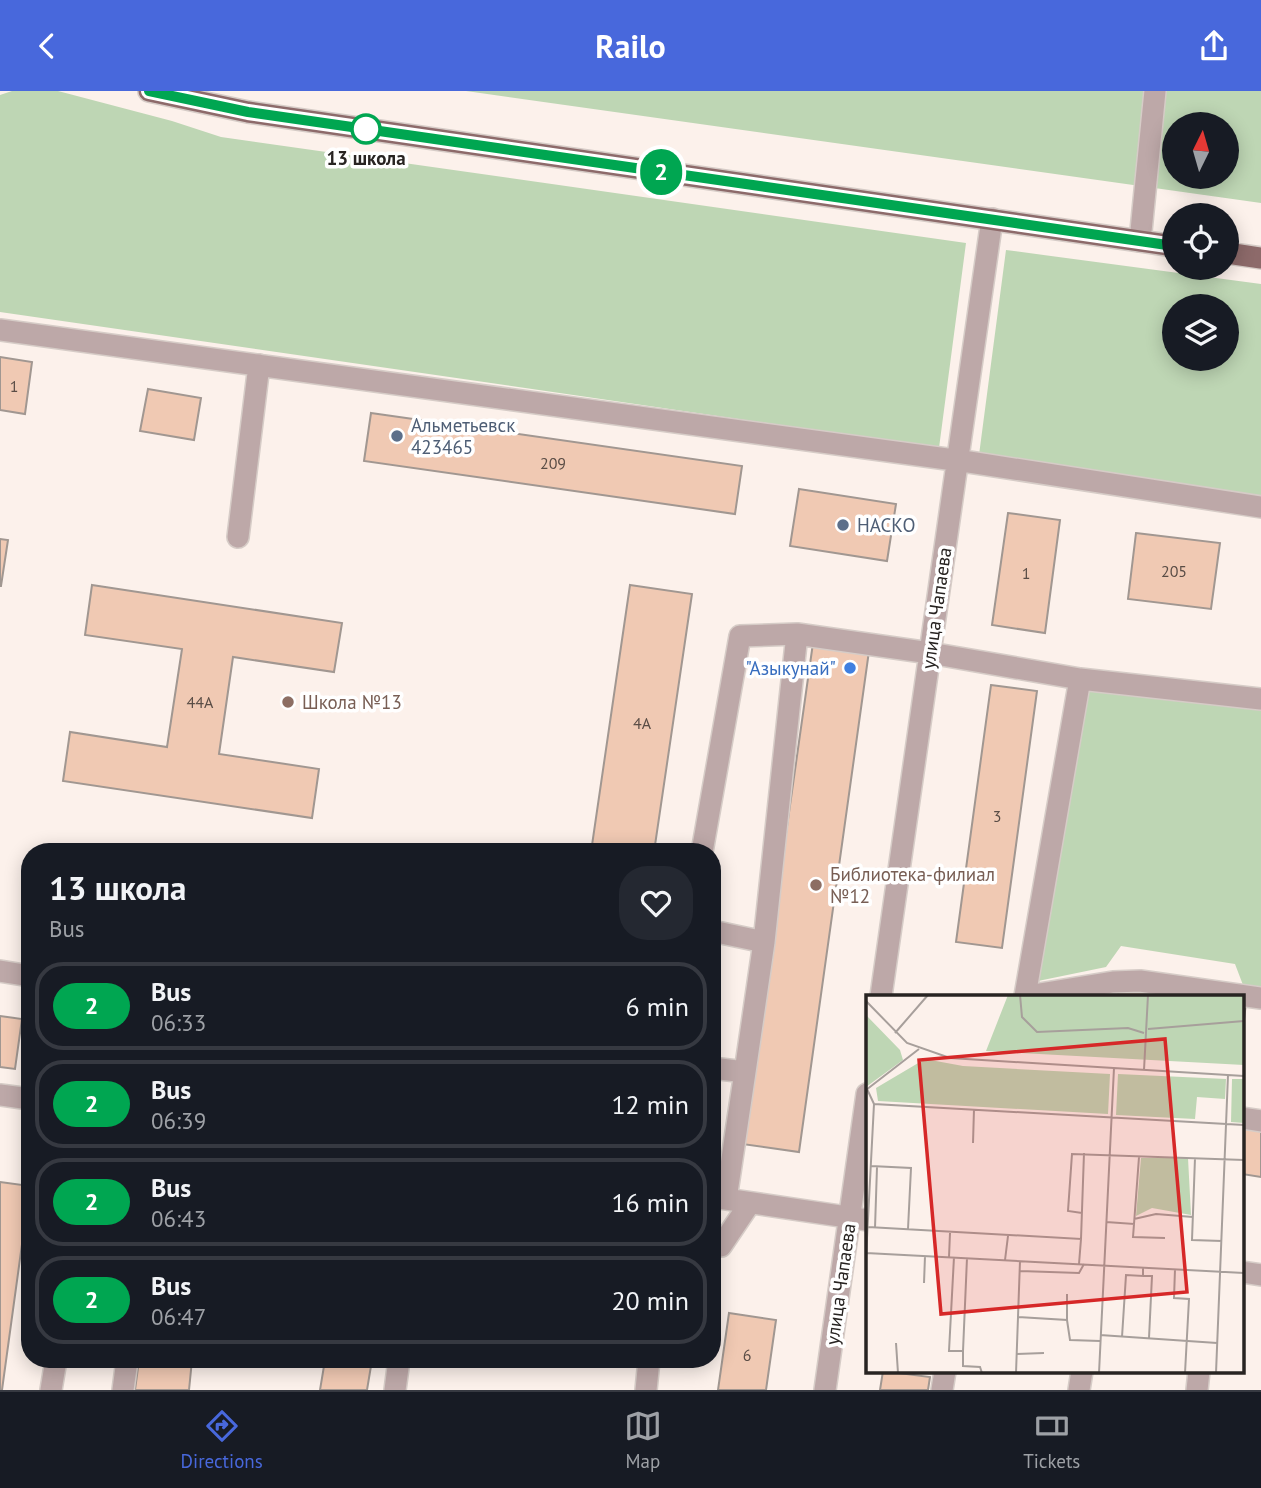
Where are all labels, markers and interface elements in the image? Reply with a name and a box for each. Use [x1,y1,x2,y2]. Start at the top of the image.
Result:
text: Railo [595,25,666,67]
icon: back [28,27,66,65]
icon: share [1195,27,1233,65]
north arrow [1162,112,1239,189]
map controls [1162,112,1239,371]
marker: 13 школа [351,114,381,144]
place label: 13 школа [326,146,406,170]
line badge: 2 [638,149,684,195]
text: 2 [654,156,668,187]
button: locate [1162,203,1239,280]
button: layers [1162,294,1239,371]
house number: 1 [10,376,18,396]
place label: Альметьевск 423465 [411,413,515,459]
marker: Альметьевск 423465 [389,428,405,444]
house number: 209 [540,453,566,473]
place label: НАСКО [857,513,915,537]
marker: НАСКО [835,517,851,533]
street label: улица Чапаева [916,546,956,670]
house number: 205 [1161,561,1187,581]
house number: 1 [1022,563,1030,583]
place label: "Азыкунай" [746,656,836,680]
marker: "Азыкунай" [842,660,858,676]
place label: Школа №13 [302,690,402,714]
house number: 44А [187,692,214,712]
marker: Школа №13 [280,694,296,710]
house number: 4А [633,713,652,733]
house number: 3 [993,806,1001,826]
place label: Библиотека-филиал №12 [830,862,995,908]
text: 13 школа [49,866,186,909]
button: heart [619,866,693,940]
marker: Библиотека-филиал №12 [808,877,824,893]
text: Bus [49,914,85,943]
text: Bus [151,975,191,1008]
text: 2 [85,990,98,1021]
text: 6 min [626,990,689,1023]
inset map [866,995,1244,1373]
text: 06:33 [151,1008,206,1037]
text: Bus [151,1073,191,1106]
text: 2 [85,1088,98,1119]
text: 12 min [611,1088,689,1121]
text: 06:39 [151,1106,206,1135]
text: Bus [151,1171,191,1204]
text: 2 [85,1186,98,1217]
text: 16 min [611,1186,689,1219]
text: 06:43 [151,1204,206,1233]
street label: улица Чапаева [820,1222,860,1346]
text: Bus [151,1269,191,1302]
text: 2 [85,1284,98,1315]
text: 20 min [611,1284,689,1317]
text: 06:47 [151,1302,206,1331]
house number: 6 [743,1345,751,1365]
tab: Directions [181,1407,263,1473]
tab: Map [624,1407,662,1473]
tab: Tickets [1023,1407,1080,1473]

